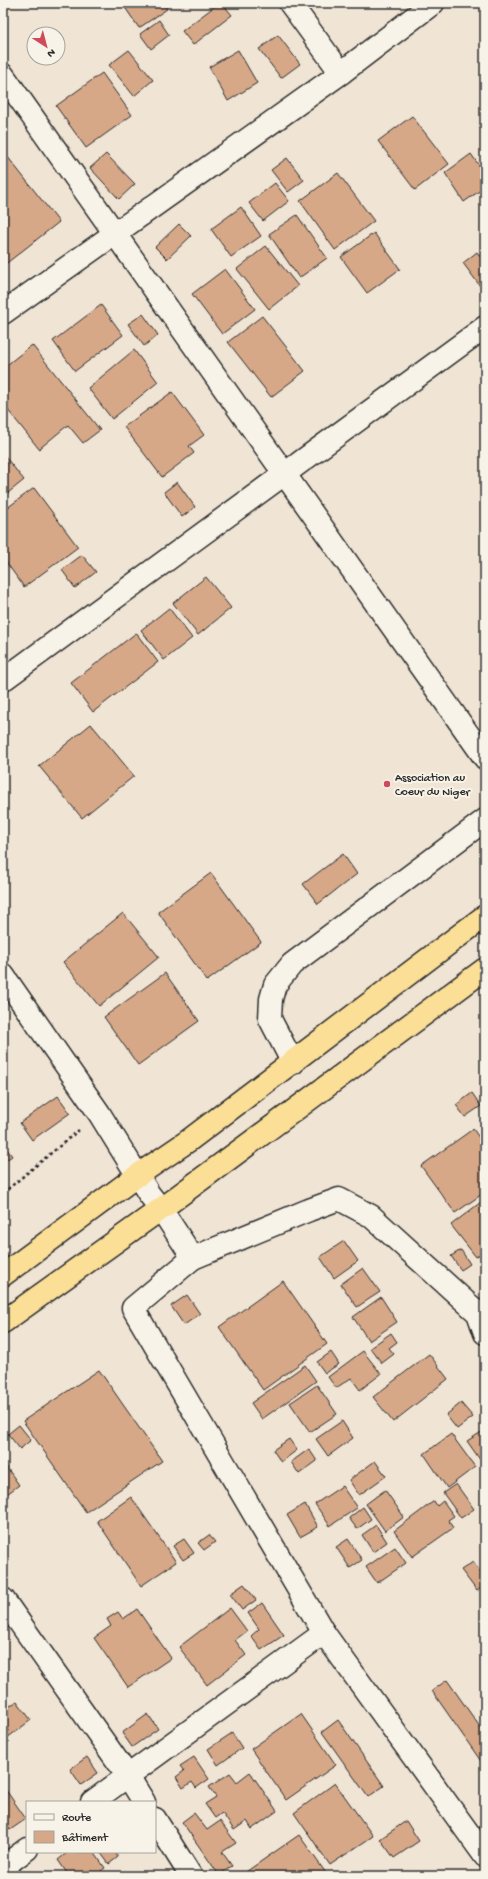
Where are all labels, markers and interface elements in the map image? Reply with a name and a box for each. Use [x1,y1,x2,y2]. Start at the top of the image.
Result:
north arrow [26,26,66,66]
text: N [44,46,57,59]
place label: Association au Coeur du Niger [395,772,472,800]
marker: Association au Coeur du Niger [382,779,392,789]
legend [26,1801,156,1853]
text: Route [62,1812,92,1826]
text: Bâtiment [61,1832,109,1846]

